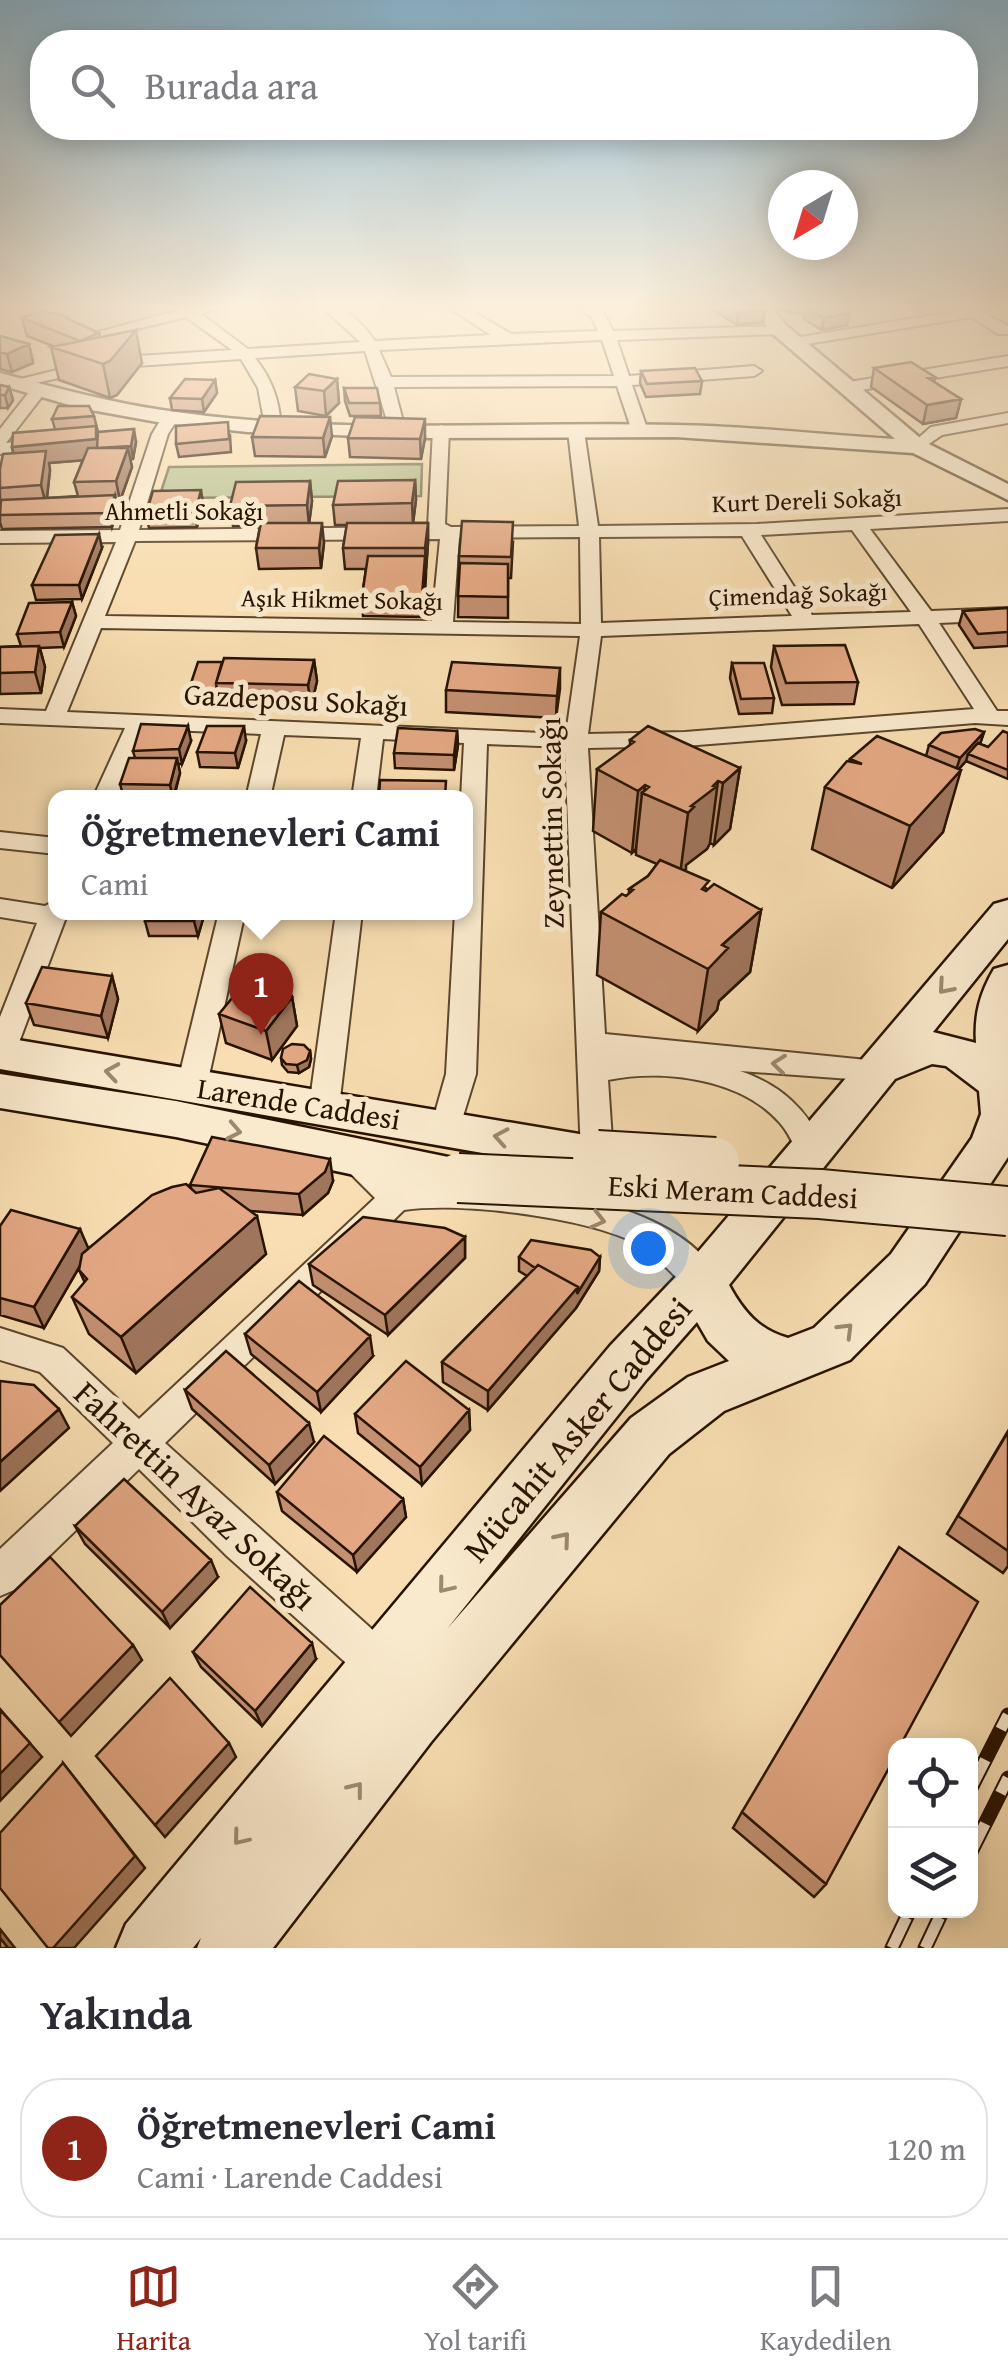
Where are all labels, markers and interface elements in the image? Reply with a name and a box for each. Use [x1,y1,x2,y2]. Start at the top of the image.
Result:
search box [30,30,978,140]
text: Burada ara [145,57,318,113]
icon: search [65,58,120,113]
north arrow [768,170,858,260]
street label: Kurt Dereli Sokağı [711,479,903,521]
street label: Ahmetli Sokağı [105,493,263,529]
street label: Çimendağ Sokağı [708,573,888,615]
street label: Aşık Hikmet Sokağı [241,579,443,619]
street label: Gazdeposu Sokağı [183,671,409,727]
street label: Zeynettin Sokağı [527,717,575,929]
popup [48,790,473,920]
text: Öğretmenevleri Cami [81,804,440,860]
text: Cami [81,860,149,907]
pin: 1 [228,952,294,1035]
one-way arrow [938,975,956,994]
one-way arrow [771,1054,787,1075]
one-way arrow [103,1062,120,1083]
street label: Larende Caddesi [194,1065,404,1141]
one-way arrow [226,1120,242,1141]
one-way arrow [493,1127,509,1148]
street label: Eski Meram Caddesi [607,1162,859,1220]
one-way arrow [589,1208,606,1229]
your location [623,1223,674,1274]
street label: Mücahit Asker Caddesi [450,1285,704,1573]
one-way arrow [834,1324,852,1342]
street label: Fahrettin Ayaz Sokağı [63,1368,329,1622]
one-way arrow [551,1532,569,1550]
one-way arrow [439,1574,457,1592]
map controls [888,1738,978,1918]
button: locate [888,1738,978,1828]
one-way arrow [344,1782,362,1800]
one-way arrow [234,1826,252,1844]
button: layers [888,1828,978,1918]
text: Yakında [40,1983,192,2044]
text: Öğretmenevleri Cami [137,2097,496,2153]
text: 1 [66,2125,83,2172]
text: 120 m [887,2125,966,2172]
text: Cami · Larende Caddesi [137,2153,443,2200]
tab: Harita [117,2259,191,2360]
tab: Yol tarifi [424,2259,527,2360]
tab: Kaydedilen [760,2259,891,2360]

